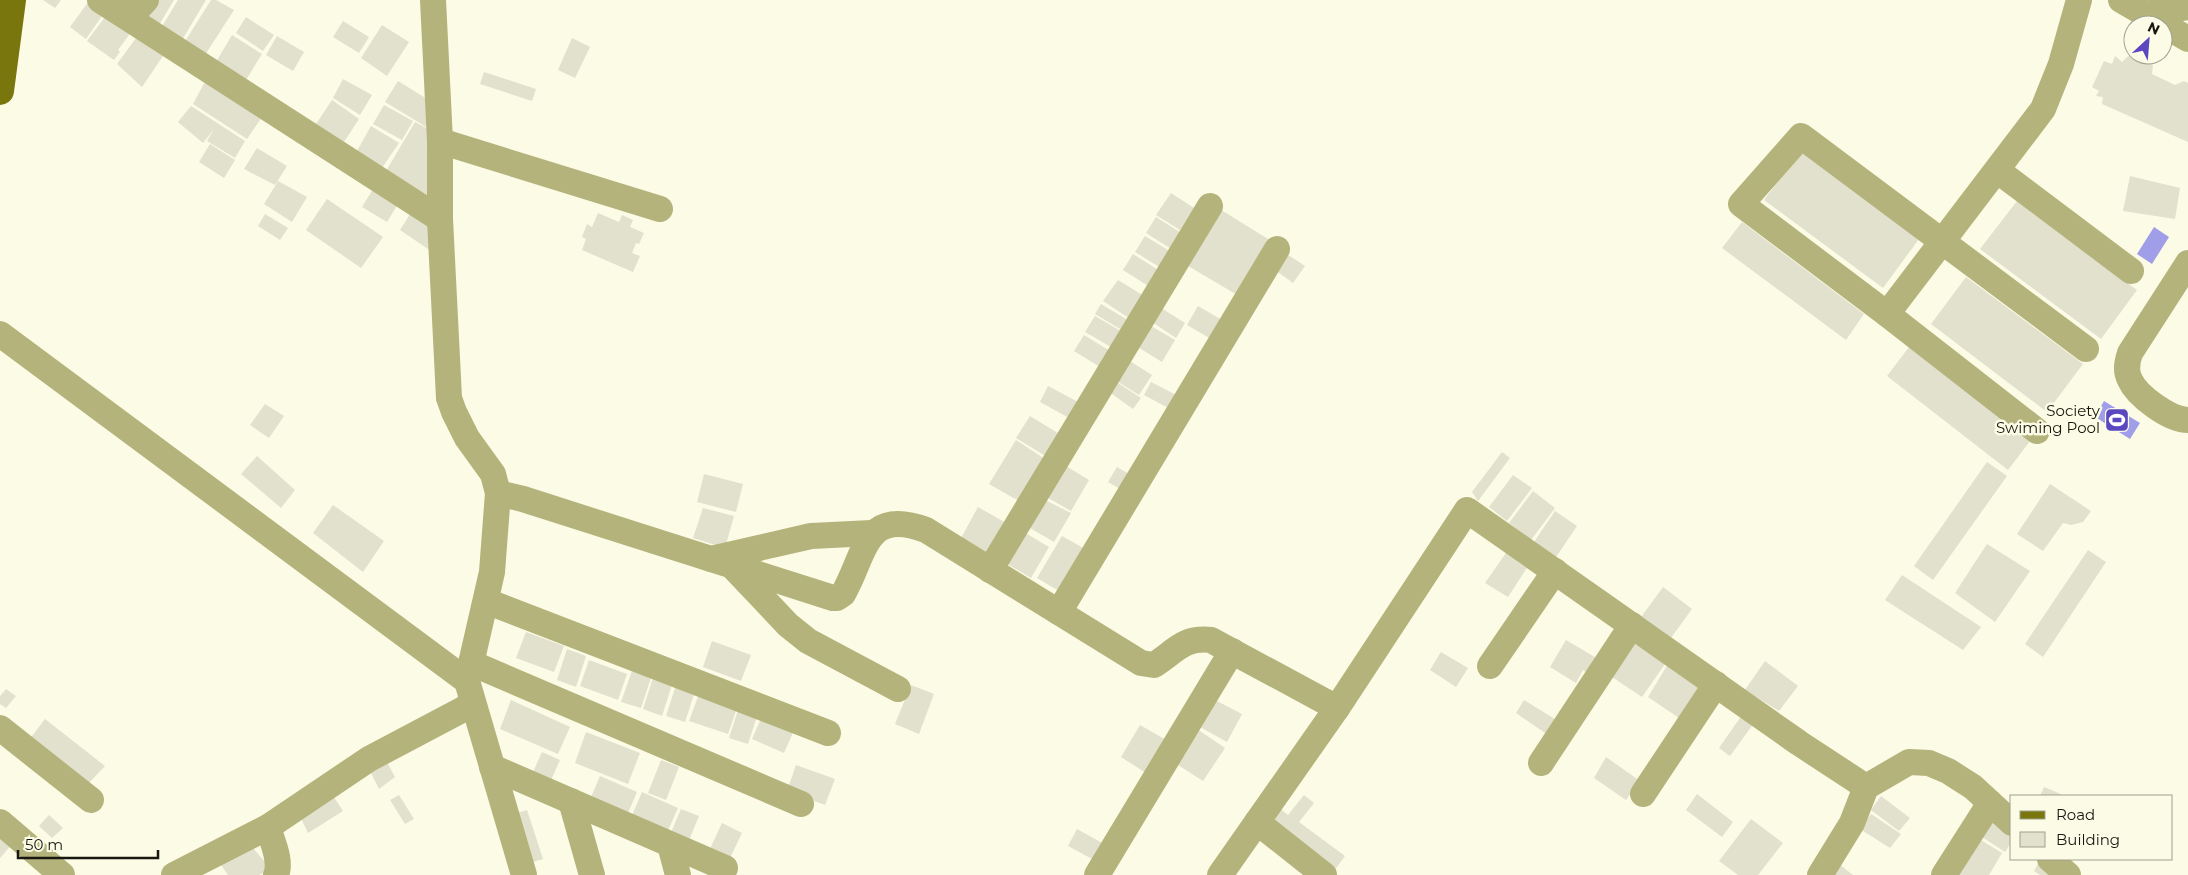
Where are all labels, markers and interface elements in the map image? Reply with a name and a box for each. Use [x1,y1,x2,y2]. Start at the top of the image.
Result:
north arrow [2123,15,2173,65]
text: N [2145,18,2163,39]
place label: Society Swiming Pool [1996,401,2101,437]
sports icon: Society Swiming Pool [2104,407,2130,433]
legend [2010,795,2173,860]
text: Road [2056,805,2095,824]
scale bar [18,828,158,860]
text: Building [2056,830,2120,849]
text: 50 m [25,835,63,854]

